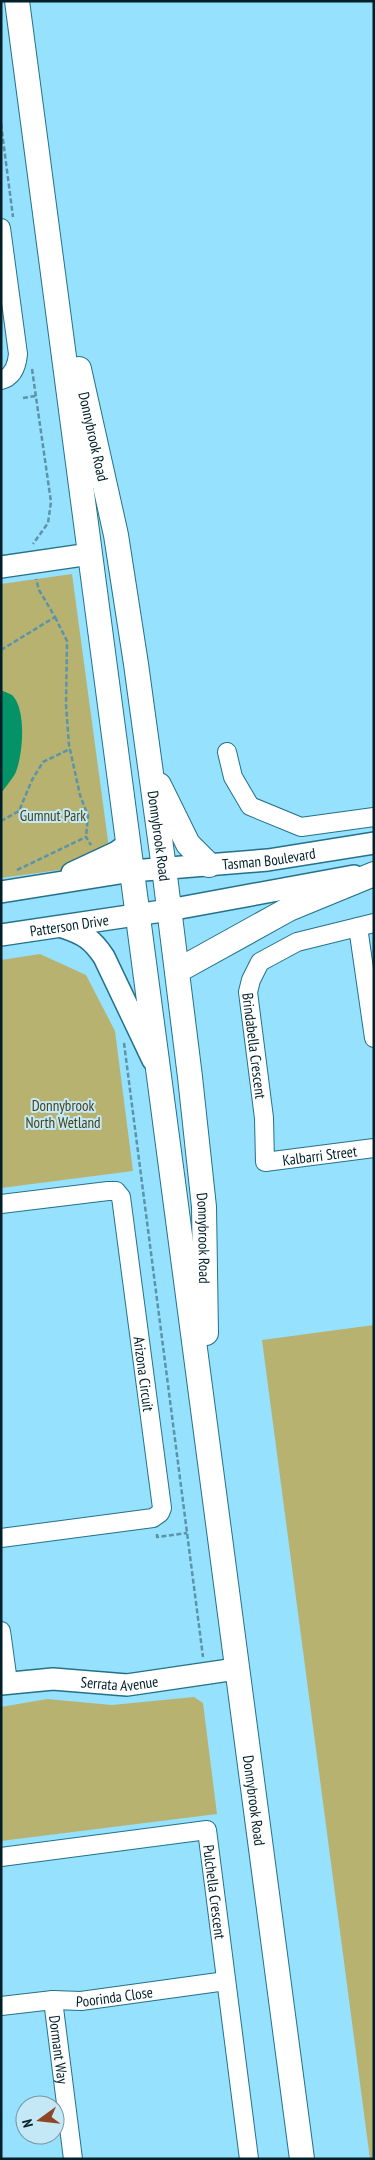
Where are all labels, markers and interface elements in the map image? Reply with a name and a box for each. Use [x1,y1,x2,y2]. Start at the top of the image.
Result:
street label: Donnybrook Road [75,390,113,483]
street label: Donnybrook Road [144,789,175,882]
park label: Gumnut Park [20,806,86,825]
street label: Tasman Boulevard [221,843,317,873]
street label: Patterson Drive [29,910,110,940]
street label: Brindabella Crescent [239,992,271,1100]
park label: Donnybrook North Wetland [25,1096,101,1132]
street label: Kalbarri Street [281,1141,358,1169]
street label: Donnybrook Road [193,1192,215,1284]
street label: Arizona Circuit [130,1335,159,1413]
street label: Serrata Avenue [80,1671,159,1695]
street label: Donnybrook Road [239,1754,270,1847]
street label: Pulchella Crescent [199,1843,230,1940]
street label: Poorinda Close [76,1982,154,2011]
street label: Dormant Way [45,2014,73,2085]
north arrow [15,2095,65,2145]
text: N [18,2117,37,2129]

